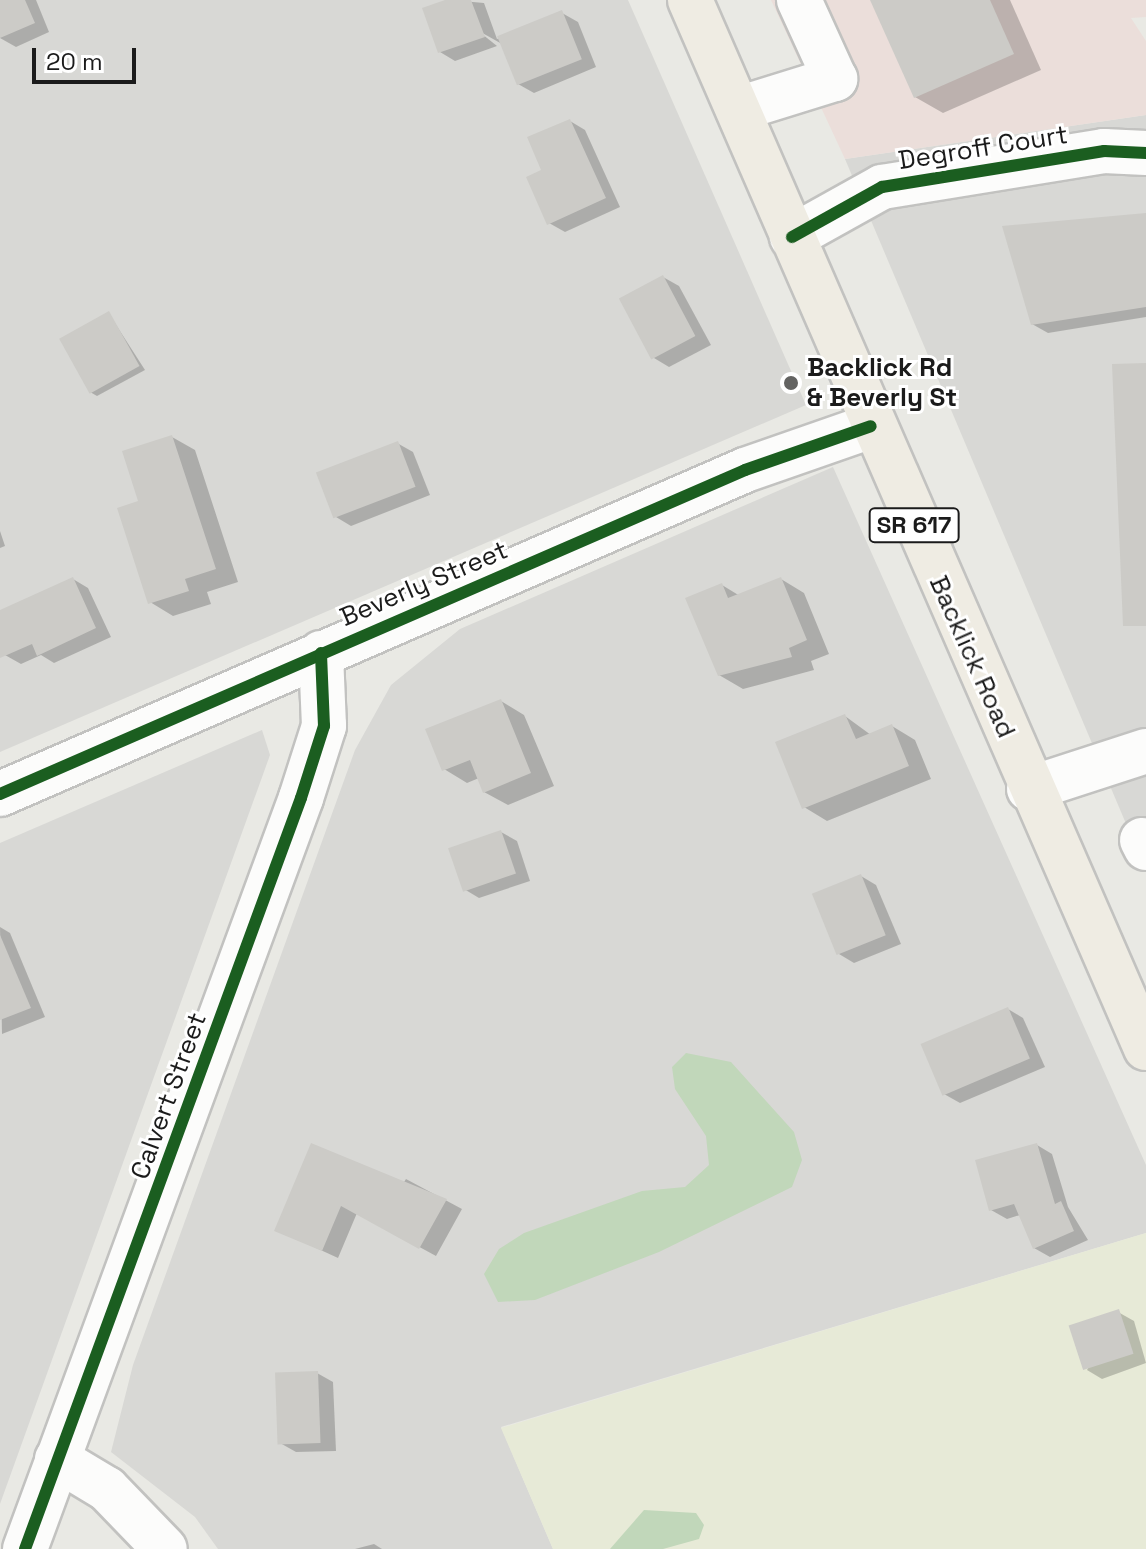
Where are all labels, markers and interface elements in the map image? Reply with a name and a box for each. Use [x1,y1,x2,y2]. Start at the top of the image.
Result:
scale bar [36,32,140,82]
text: 20 m [46,46,103,77]
street label: Degroff Court [896,119,1070,177]
place label: Backlick Rd & Beverly St [807,352,957,414]
marker: Backlick Rd & Beverly St [782,374,800,392]
road number: SR 617 [868,505,960,545]
street label: Beverly Street [335,535,513,633]
street label: Backlick Road [922,571,1022,743]
street label: Calvert Street [124,1009,214,1183]

